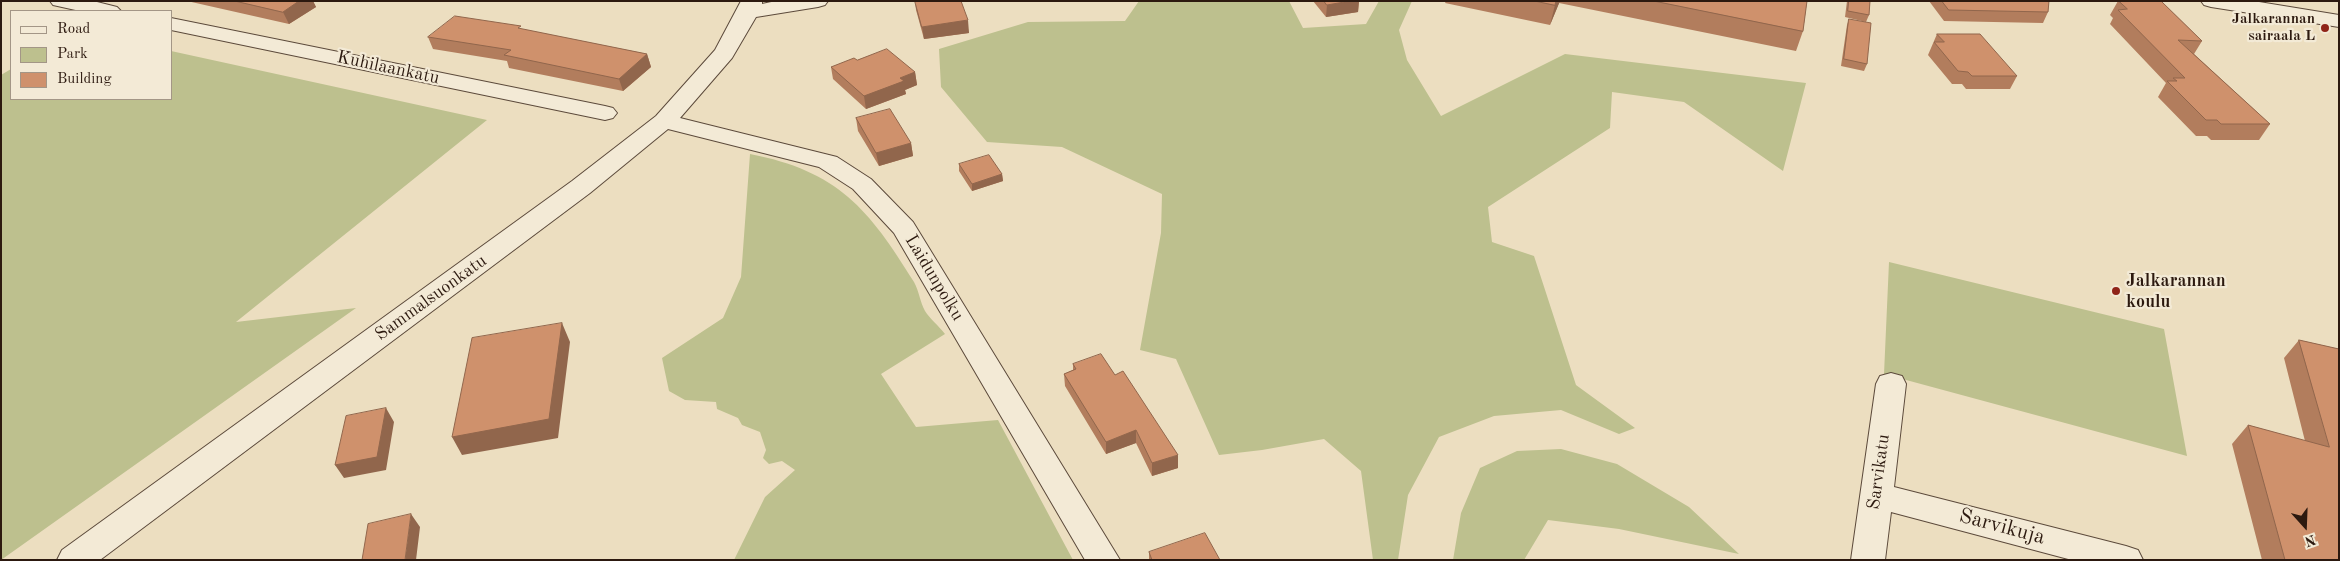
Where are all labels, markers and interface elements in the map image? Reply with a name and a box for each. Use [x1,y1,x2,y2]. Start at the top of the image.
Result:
legend [10,10,172,100]
place label: Jalkarannan sairaala L [2232,10,2315,45]
text: Road [57,22,90,37]
marker: Jalkarannan sairaala L [2319,22,2331,34]
text: Park [57,47,88,62]
street label: Kuhilaankatu [335,47,441,89]
text: Building [57,72,112,87]
street label: Laidunpolku [900,231,968,325]
street label: Sammalsuonkatu [371,250,491,346]
place label: Jalkarannan koulu [2126,270,2226,312]
marker: Jalkarannan koulu [2110,285,2122,297]
street label: Sarvikatu [1863,433,1895,511]
north arrow [2280,501,2330,551]
street label: Sarvikuja [1956,503,2048,551]
text: N [2303,532,2318,549]

